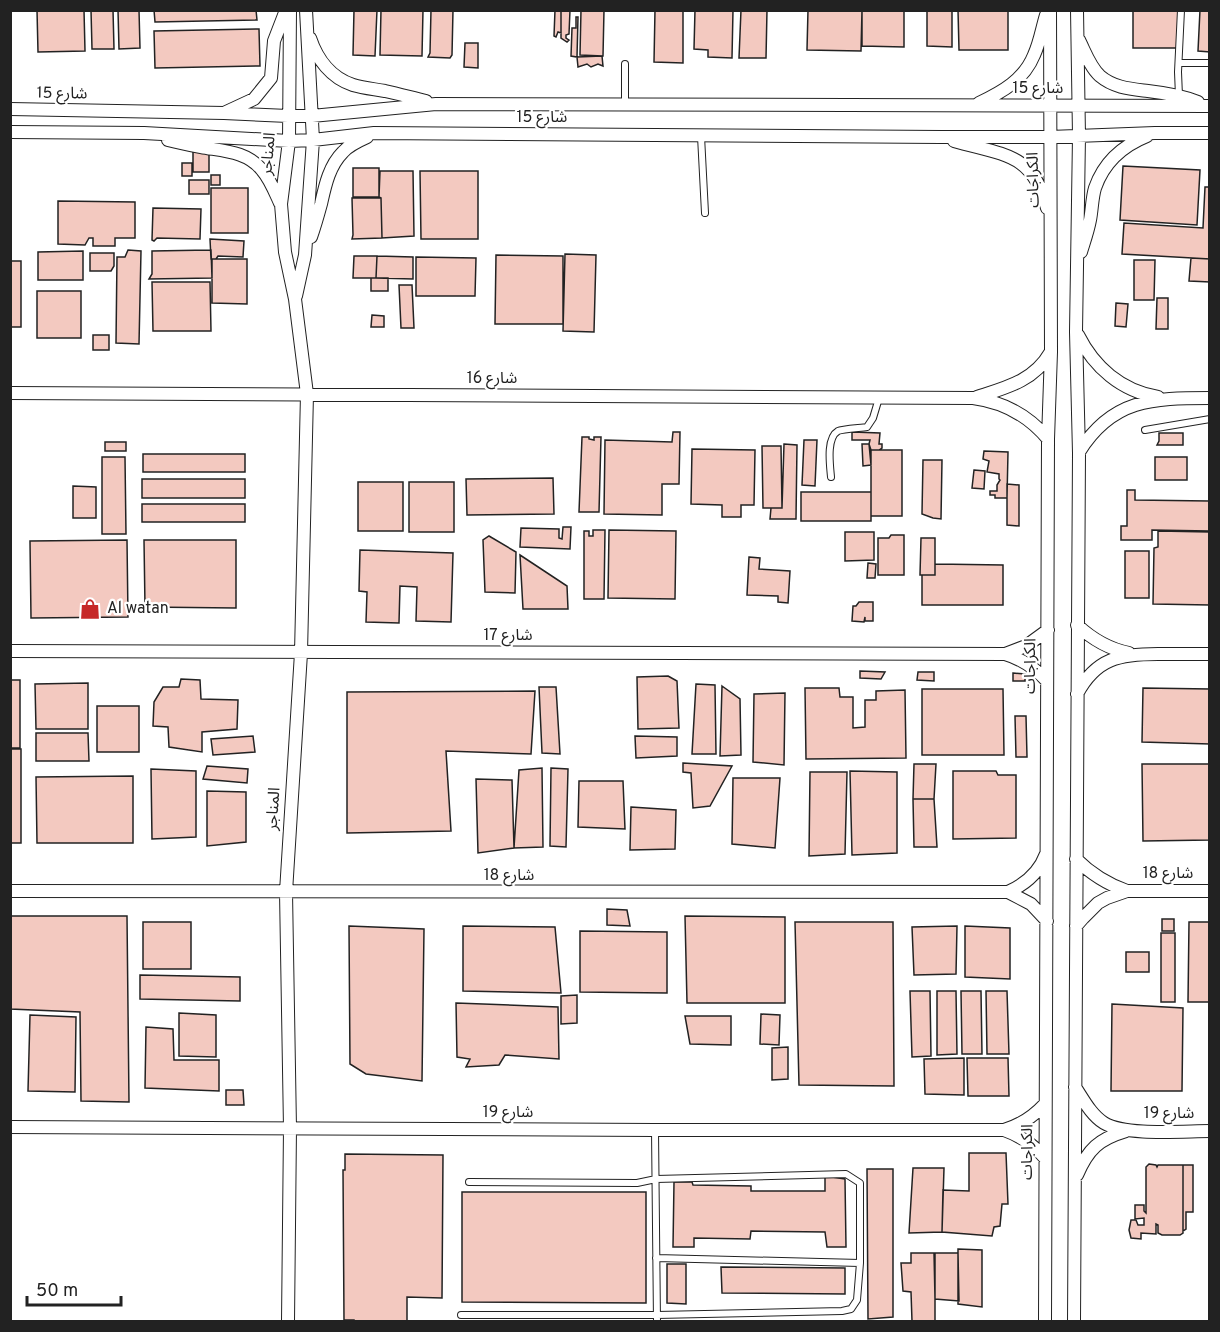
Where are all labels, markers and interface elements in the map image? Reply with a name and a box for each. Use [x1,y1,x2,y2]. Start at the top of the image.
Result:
street label: شارع 15 [1013,79,1063,100]
street label: شارع 15 [36,84,88,105]
street label: شارع 15 [517,108,567,129]
street label: المناجر [257,132,281,177]
street label: الكراجات [1024,152,1044,208]
street label: شارع 16 [467,369,517,390]
shop icon: Al watan [78,597,102,621]
place label: Al watan [107,599,169,619]
street label: شارع 17 [483,626,533,647]
street label: الكراجات [1021,638,1041,694]
street label: المناجر [262,787,285,832]
street label: شارع 18 [1143,864,1193,885]
street label: شارع 18 [484,866,534,887]
street label: شارع 19 [483,1103,533,1124]
street label: شارع 19 [1144,1104,1194,1125]
street label: الكراجات [1018,1124,1038,1180]
scale bar [27,1269,122,1307]
text: 50 m [36,1280,78,1303]

